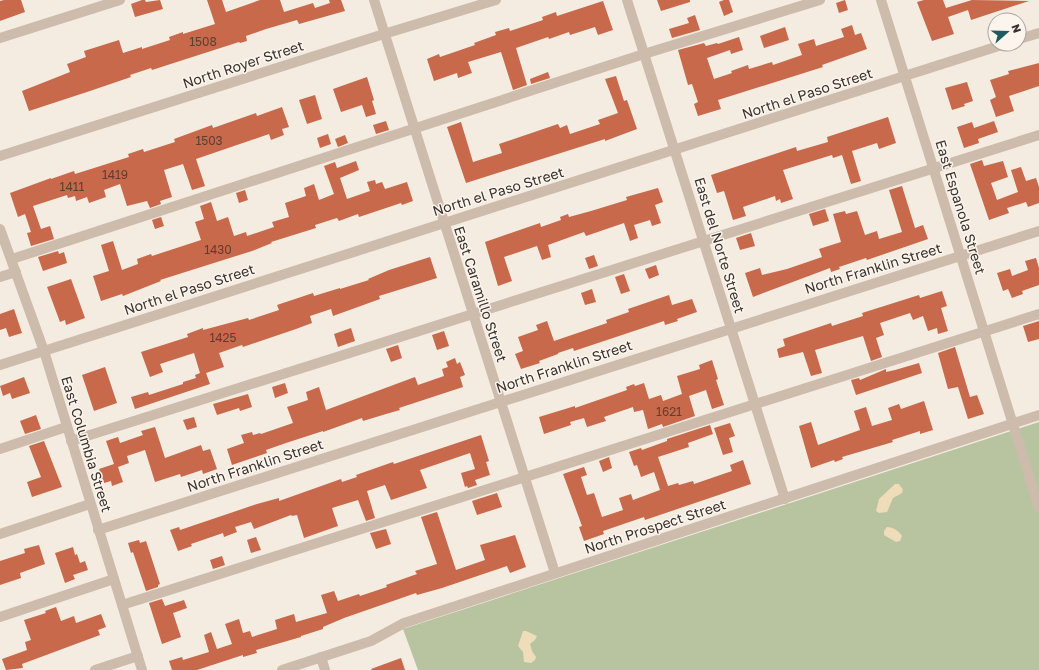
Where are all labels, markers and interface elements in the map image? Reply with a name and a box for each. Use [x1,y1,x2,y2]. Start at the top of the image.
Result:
north arrow [987,12,1027,52]
text: N [1009,22,1024,35]
house number: 1508 [189,34,217,49]
street label: North Royer Street [180,36,306,92]
street label: North el Paso Street [740,64,874,122]
house number: 1503 [195,133,223,148]
street label: East Espanola Street [932,138,990,276]
street label: North el Paso Street [430,163,566,219]
house number: 1419 [102,167,128,182]
street label: East del Norte Street [691,175,749,315]
house number: 1411 [60,179,85,194]
street label: East Caramillo Street [451,224,511,364]
street label: North Franklin Street [802,239,944,297]
house number: 1430 [204,242,232,257]
street label: North el Paso Street [122,260,256,318]
house number: 1425 [209,330,237,345]
street label: North Franklin Street [494,336,634,396]
street label: East Columbia Street [58,374,116,514]
house number: 1621 [656,404,682,419]
street label: North Franklin Street [185,435,325,495]
street label: North Prospect Street [582,495,728,557]

